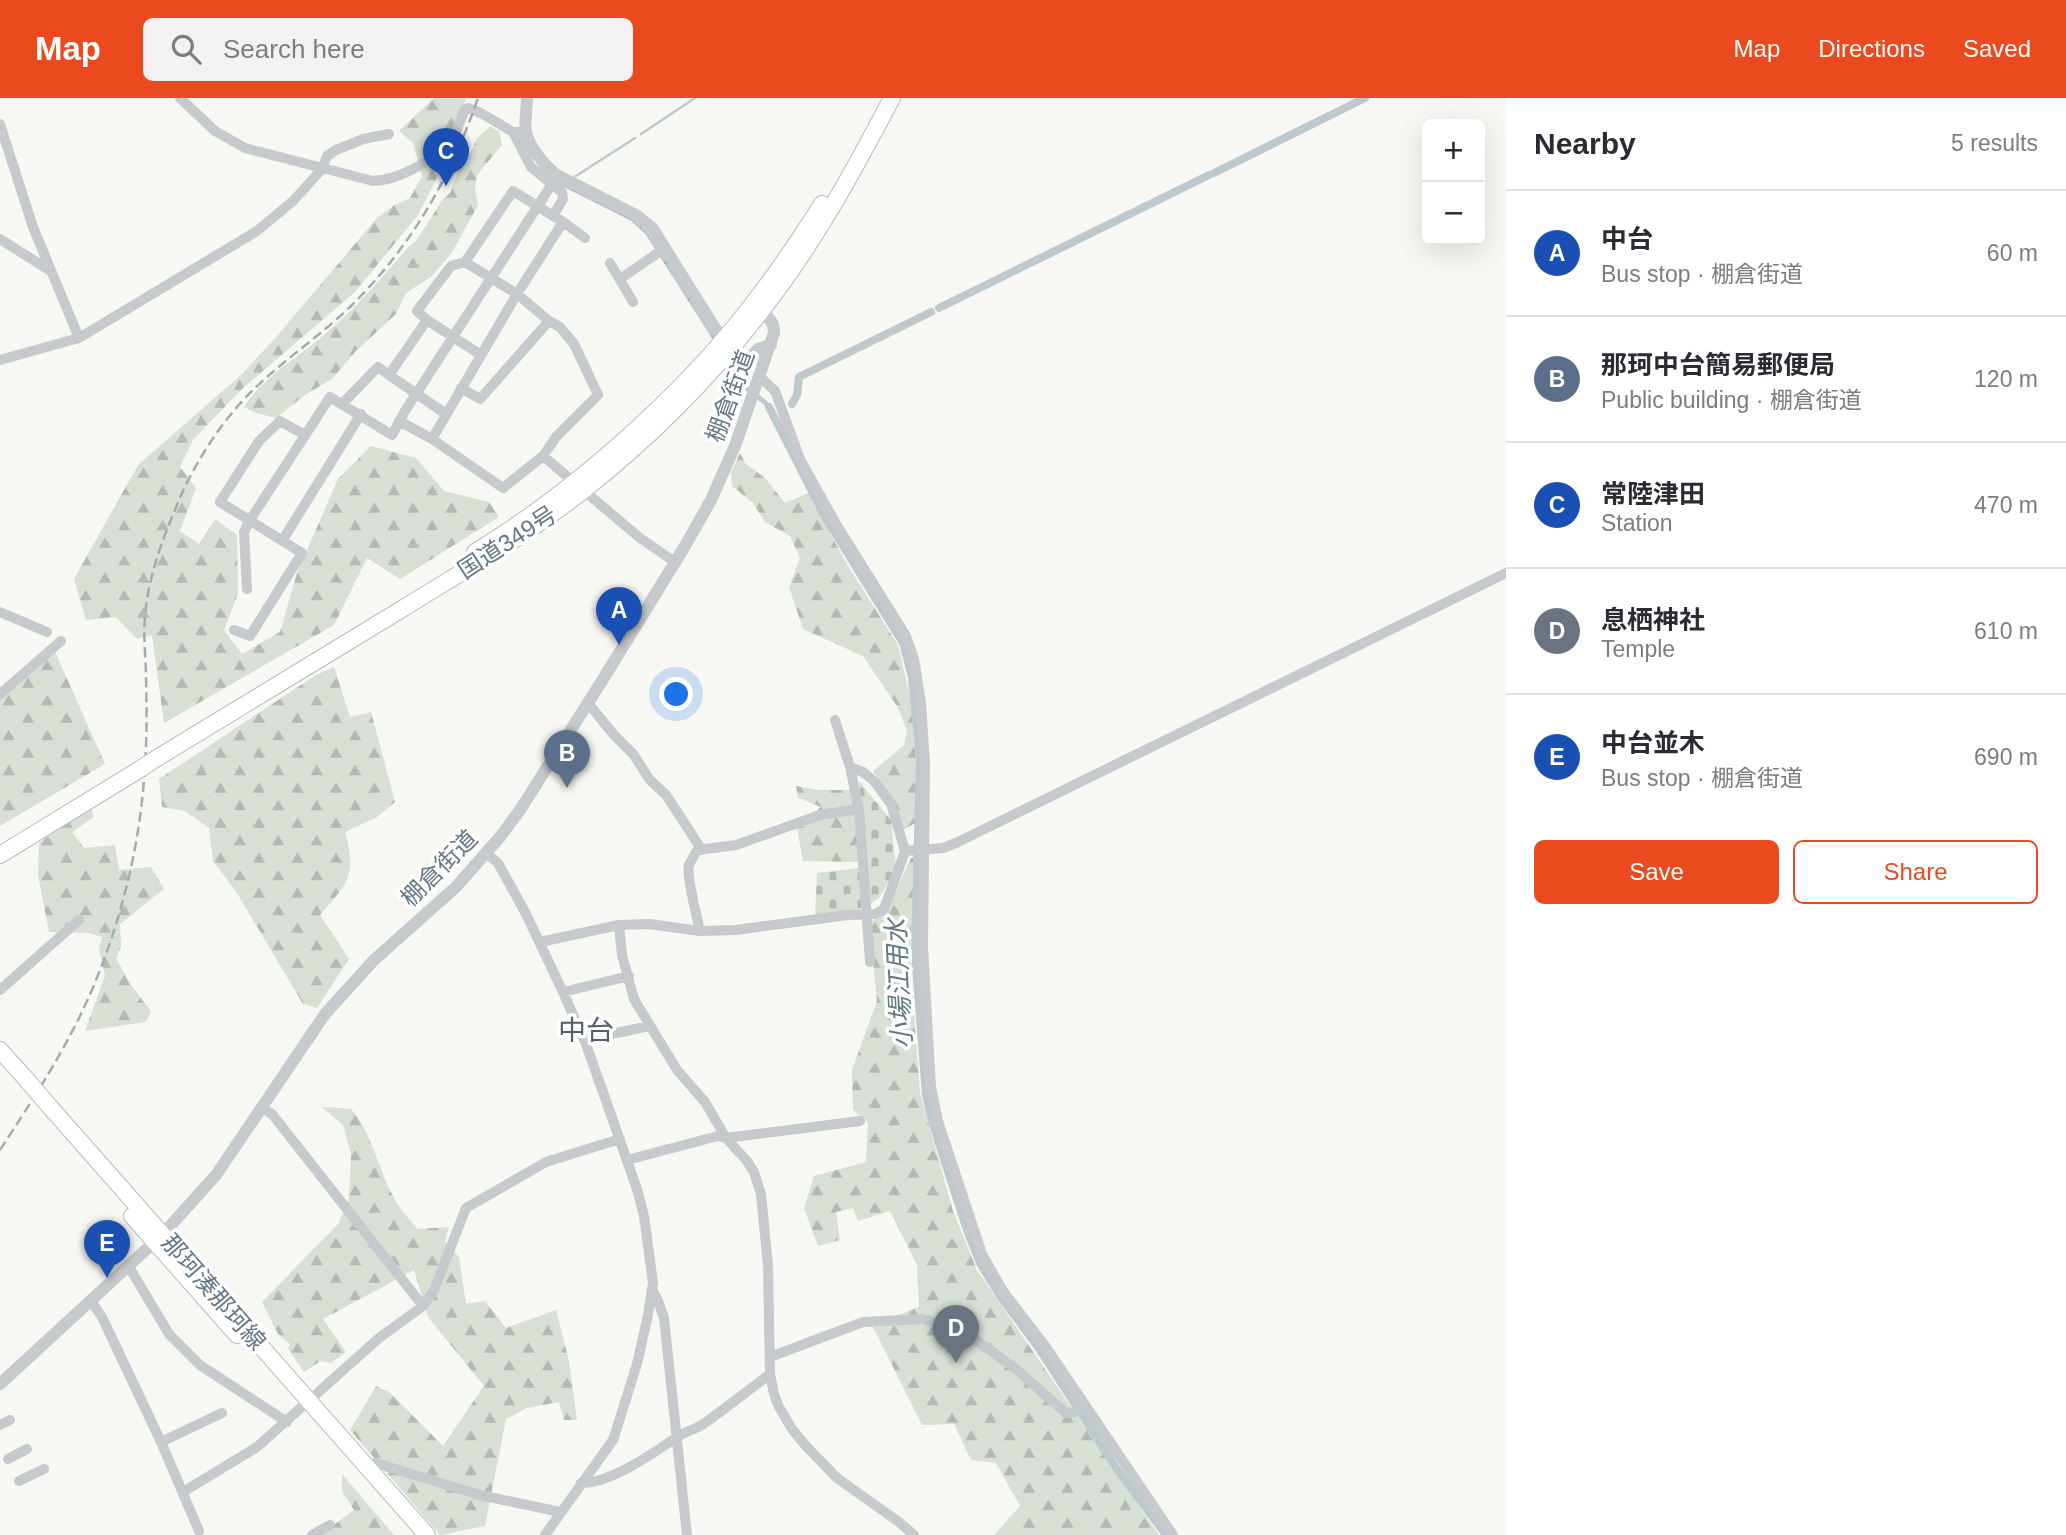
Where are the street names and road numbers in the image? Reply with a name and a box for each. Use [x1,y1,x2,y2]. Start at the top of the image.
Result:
street label: 棚倉街道 [701,346,759,446]
street label: 国道349号 [453,500,561,584]
street label: 棚倉街道 [396,825,482,911]
street label: 那珂湊那珂線 [157,1229,271,1355]

